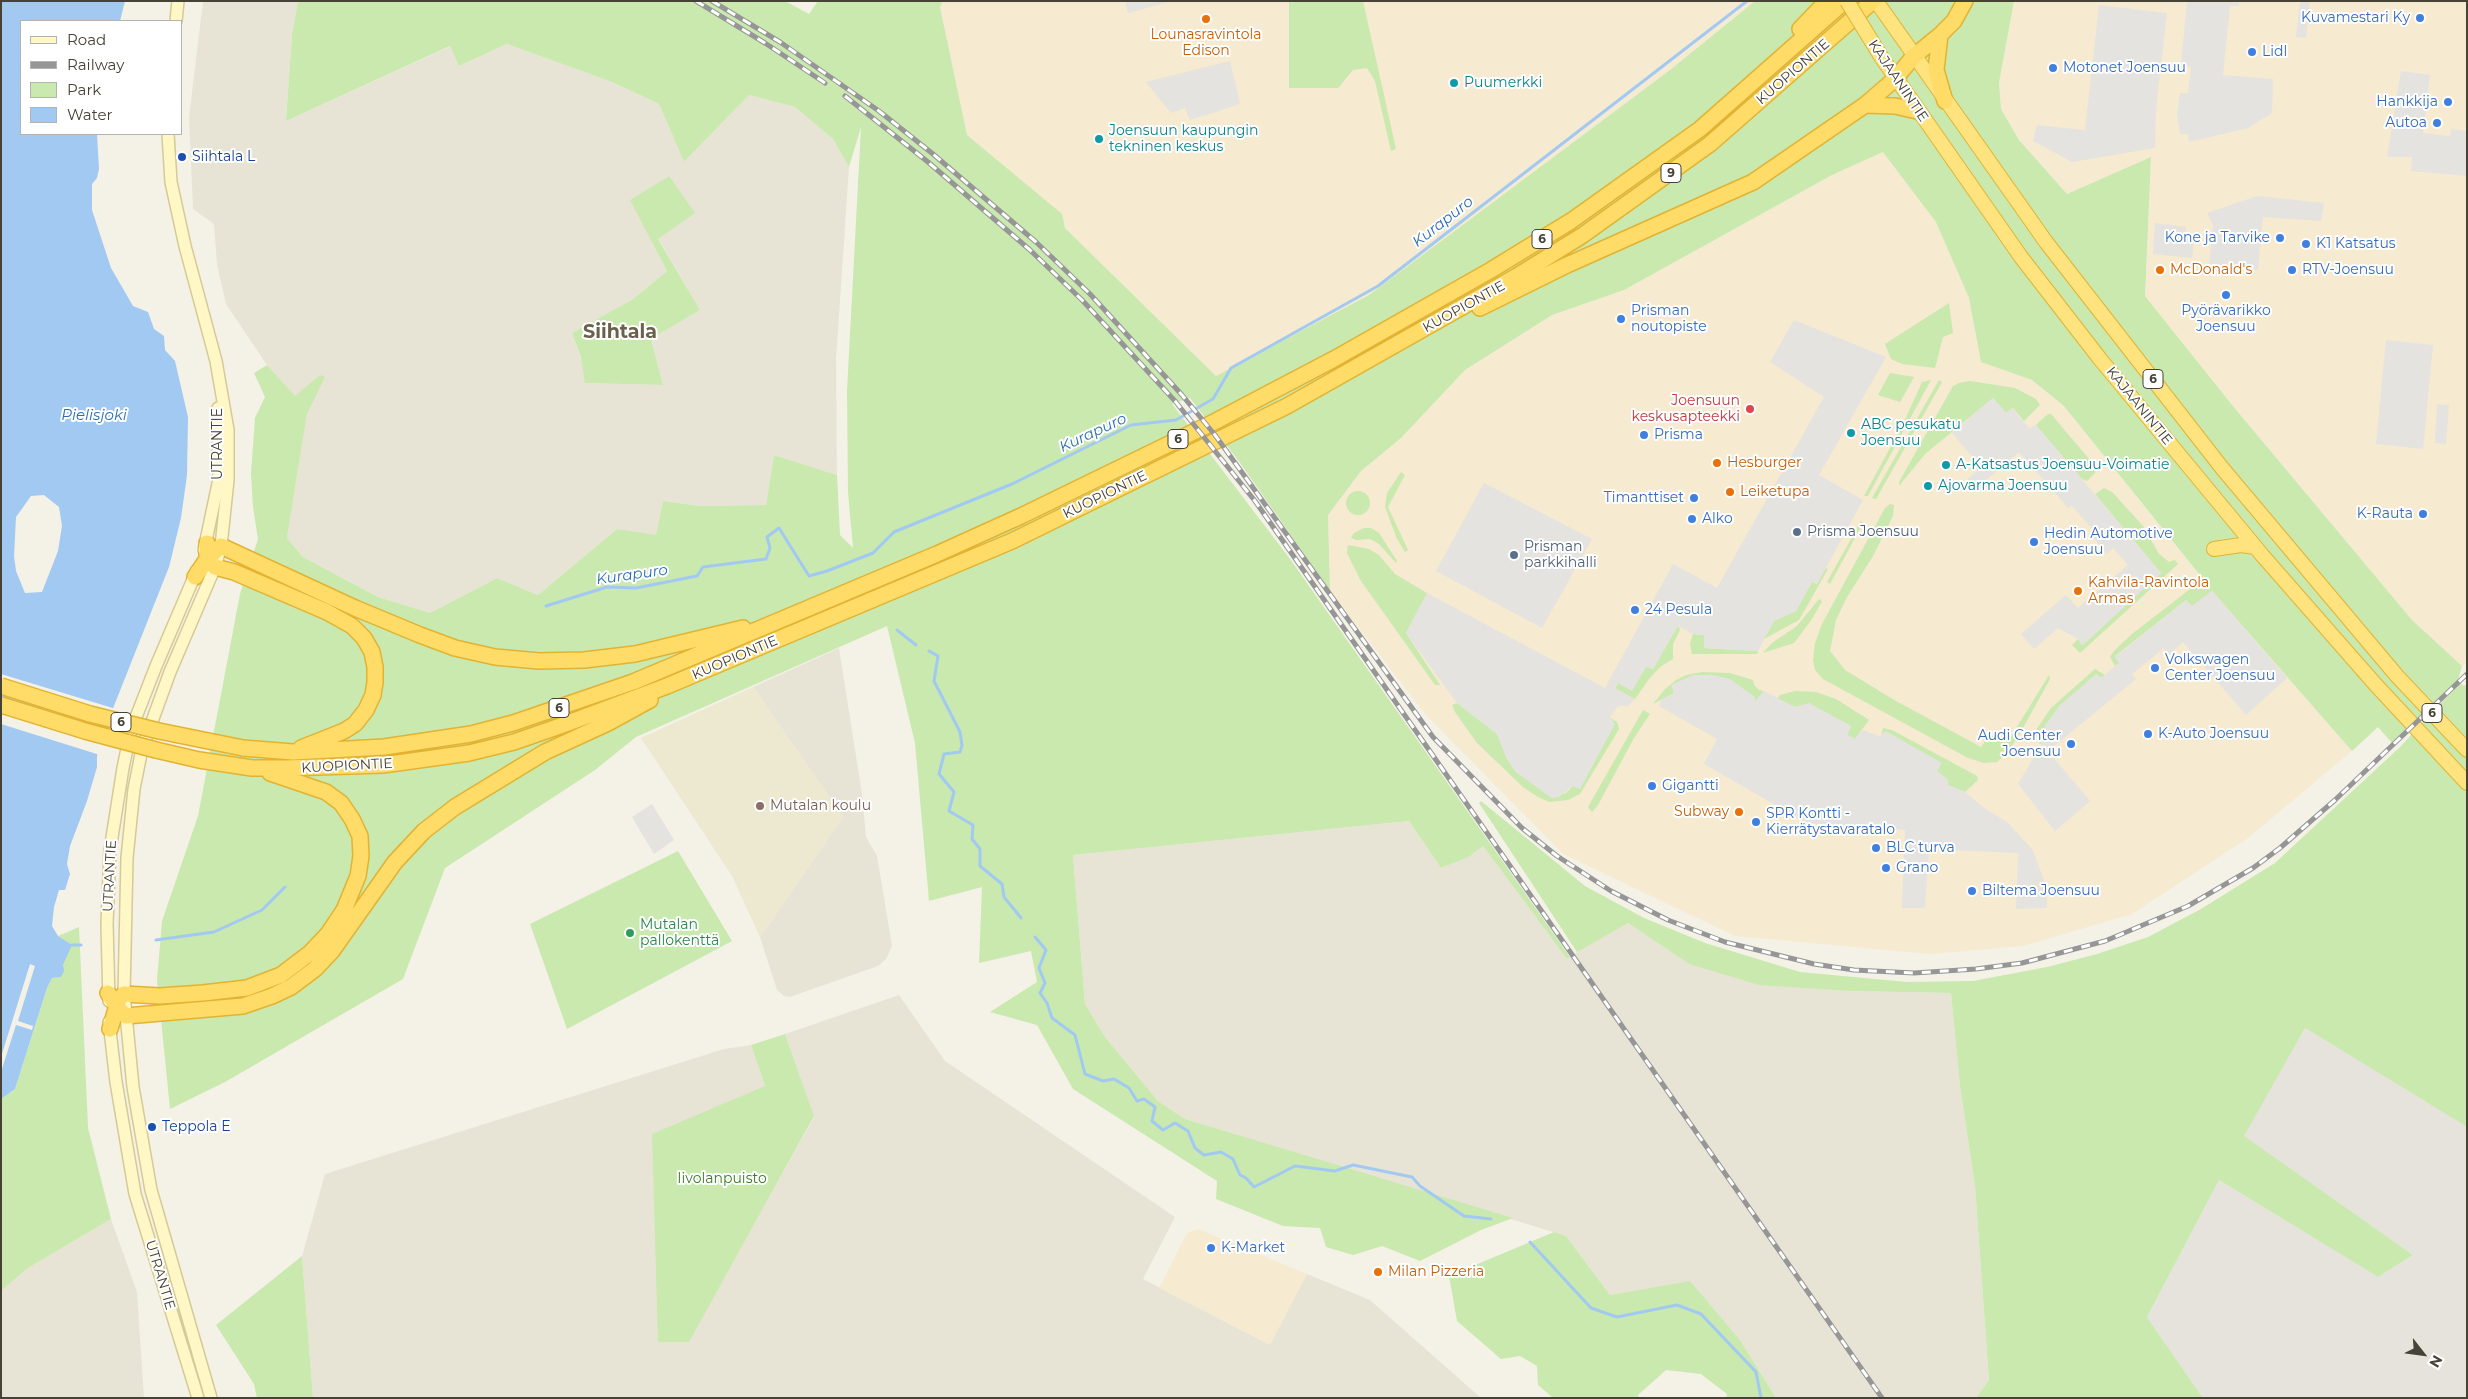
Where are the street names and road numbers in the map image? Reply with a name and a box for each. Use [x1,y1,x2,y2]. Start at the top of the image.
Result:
street label: KUOPIONTIE [1753,36,1833,108]
street label: KAJAANINTIE [1864,37,1932,125]
road number: 9 [1661,164,1681,182]
road number: 6 [1532,230,1552,248]
street label: KUOPIONTIE [1420,277,1508,337]
street label: KAJAANINTIE [2102,364,2176,448]
road number: 6 [2143,369,2163,388]
street label: UTRANTIE [210,408,226,480]
road number: 6 [1168,429,1188,448]
street label: KUOPIONTIE [1060,467,1150,523]
street label: KUOPIONTIE [690,632,780,684]
road number: 6 [549,698,569,718]
road number: 6 [2422,704,2442,722]
road number: 6 [111,712,131,732]
street label: KUOPIONTIE [301,755,393,777]
street label: UTRANTIE [100,840,120,912]
street label: UTRANTIE [141,1238,179,1312]

